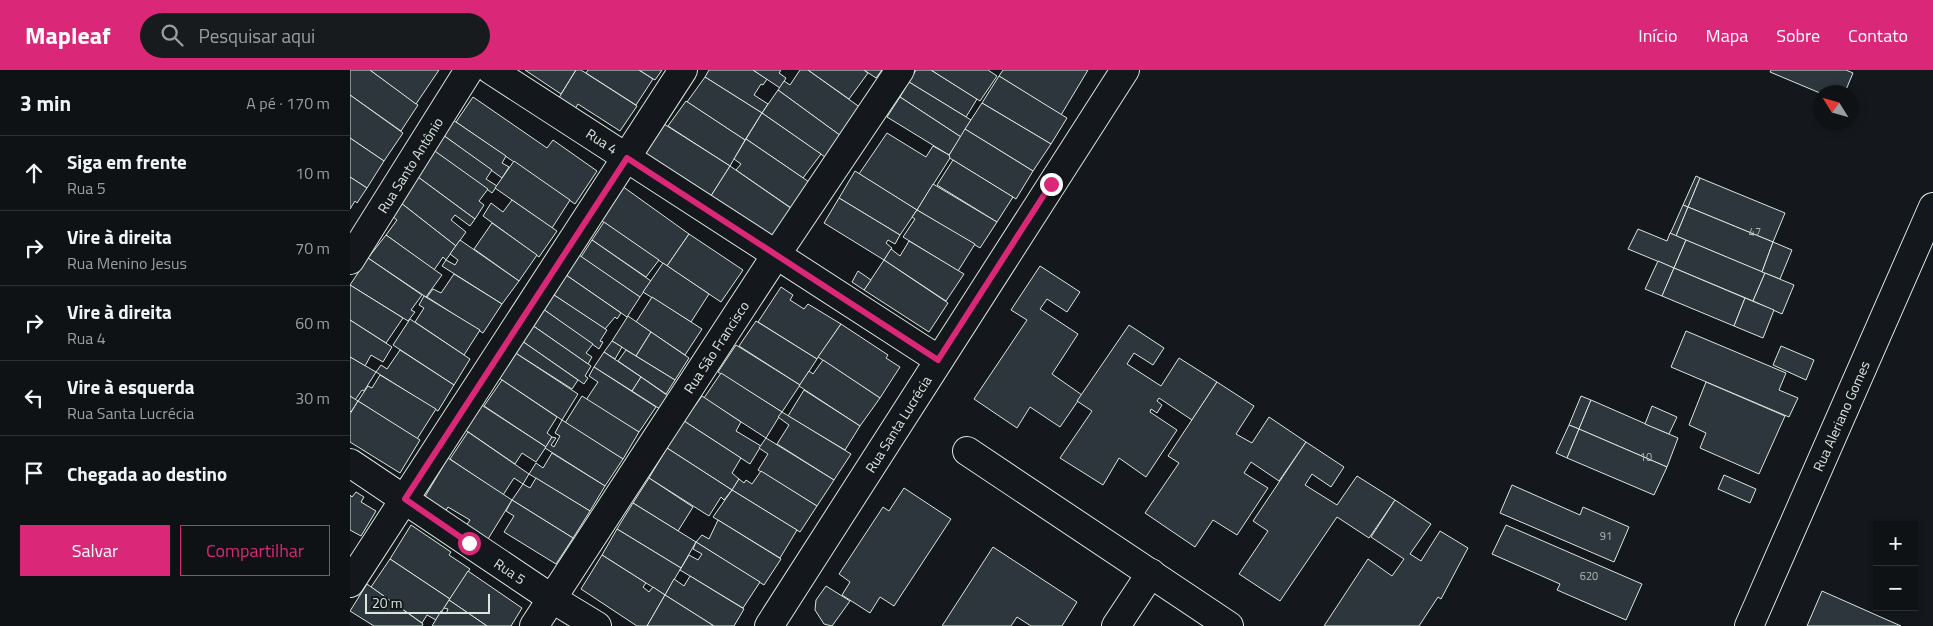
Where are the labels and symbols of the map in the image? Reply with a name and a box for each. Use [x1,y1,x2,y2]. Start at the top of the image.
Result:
north arrow [1813,85,1858,130]
street label: Rua Santo Antônio [372,113,448,217]
street label: Rua 4 [582,123,622,159]
route end [1040,173,1063,196]
house number: 47 [1749,224,1761,240]
street label: Rua São Francisco [678,297,754,397]
street label: Rua Aleriano Gomes [1807,357,1875,475]
street label: Rua Santa Lucrécia [860,371,936,477]
house number: 10 [1640,449,1652,465]
house number: 91 [1600,528,1612,544]
route start [458,532,481,555]
street label: Rua 5 [490,553,530,589]
house number: 620 [1580,568,1598,584]
scale bar [365,591,490,614]

